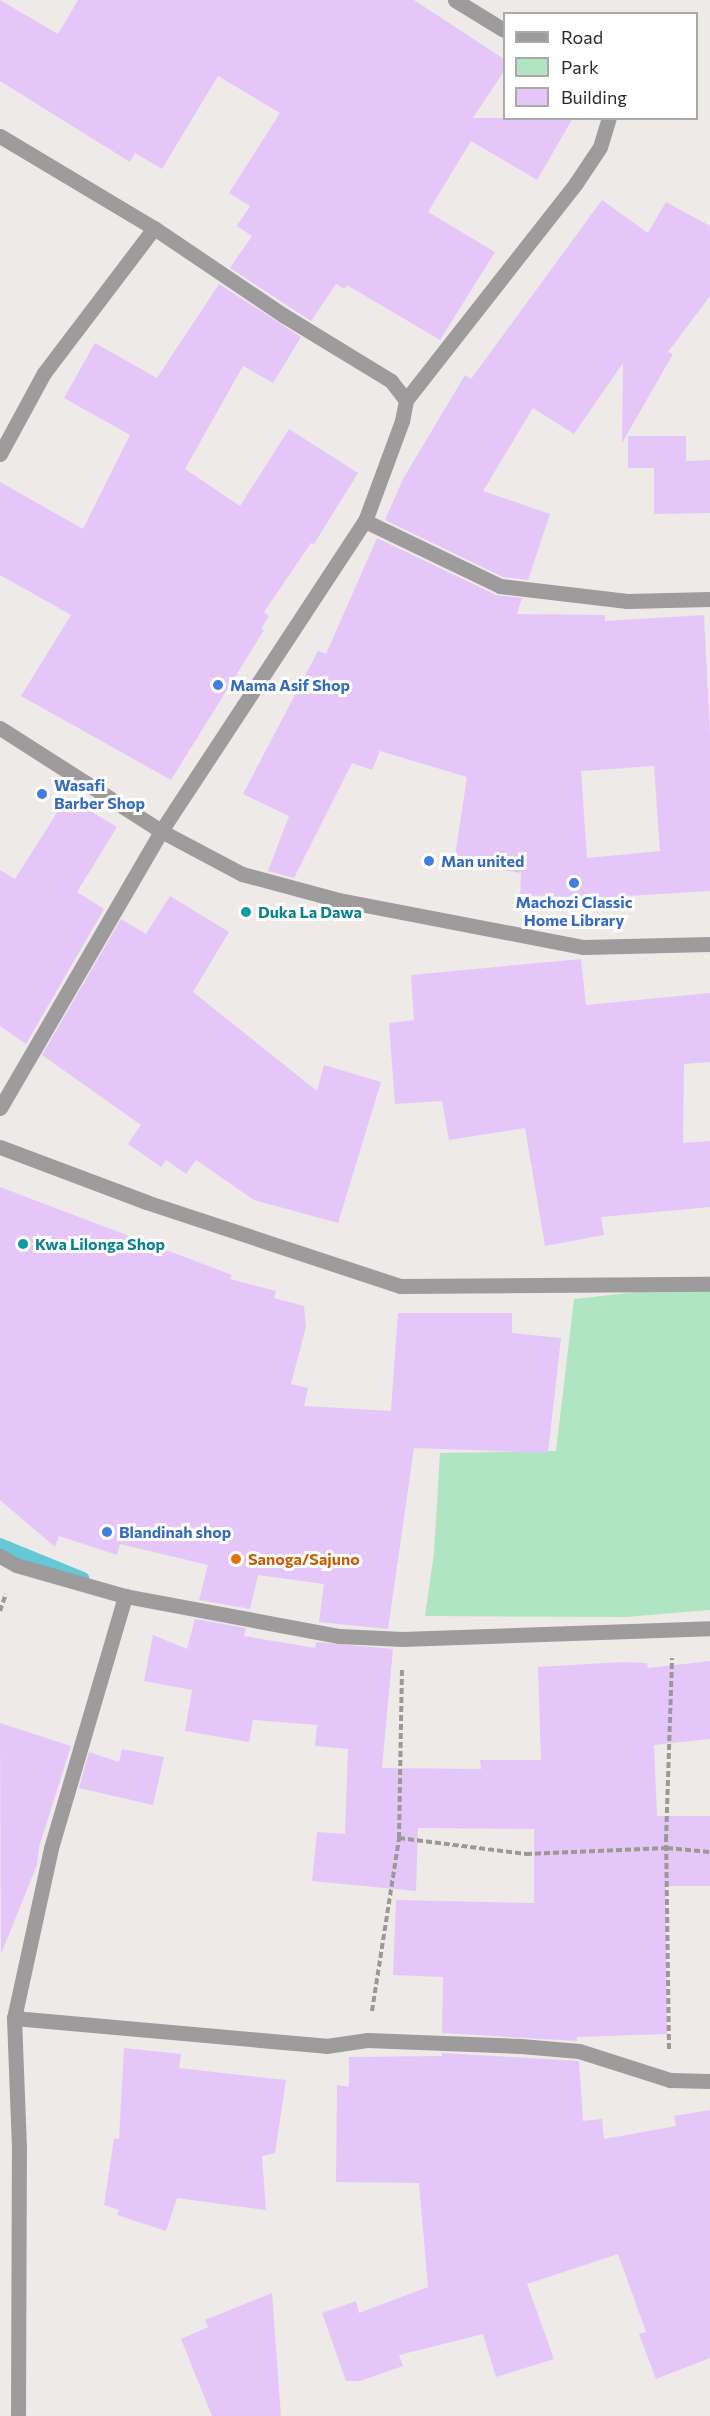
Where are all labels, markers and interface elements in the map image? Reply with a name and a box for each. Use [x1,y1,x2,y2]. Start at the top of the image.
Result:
legend [503,12,698,120]
text: Road [561,26,603,48]
text: Park [561,56,599,78]
text: Building [561,86,627,108]
place label: Mama Asif Shop [230,675,350,695]
marker: Mama Asif Shop [211,678,225,692]
place label: Wasafi Barber Shop [54,775,145,813]
marker: Wasafi Barber Shop [35,787,49,801]
place label: Man united [441,851,524,871]
marker: Man united [422,854,436,868]
marker: Machozi Classic Home Library [567,876,581,890]
place label: Machozi Classic Home Library [516,892,632,930]
place label: Duka La Dawa [258,902,362,922]
marker: Duka La Dawa [239,905,253,919]
place label: Kwa Lilonga Shop [35,1234,165,1254]
marker: Kwa Lilonga Shop [16,1237,30,1251]
place label: Blandinah shop [119,1522,231,1542]
marker: Blandinah shop [100,1525,114,1539]
place label: Sanoga/Sajuno [248,1549,360,1569]
marker: Sanoga/Sajuno [229,1552,243,1566]

